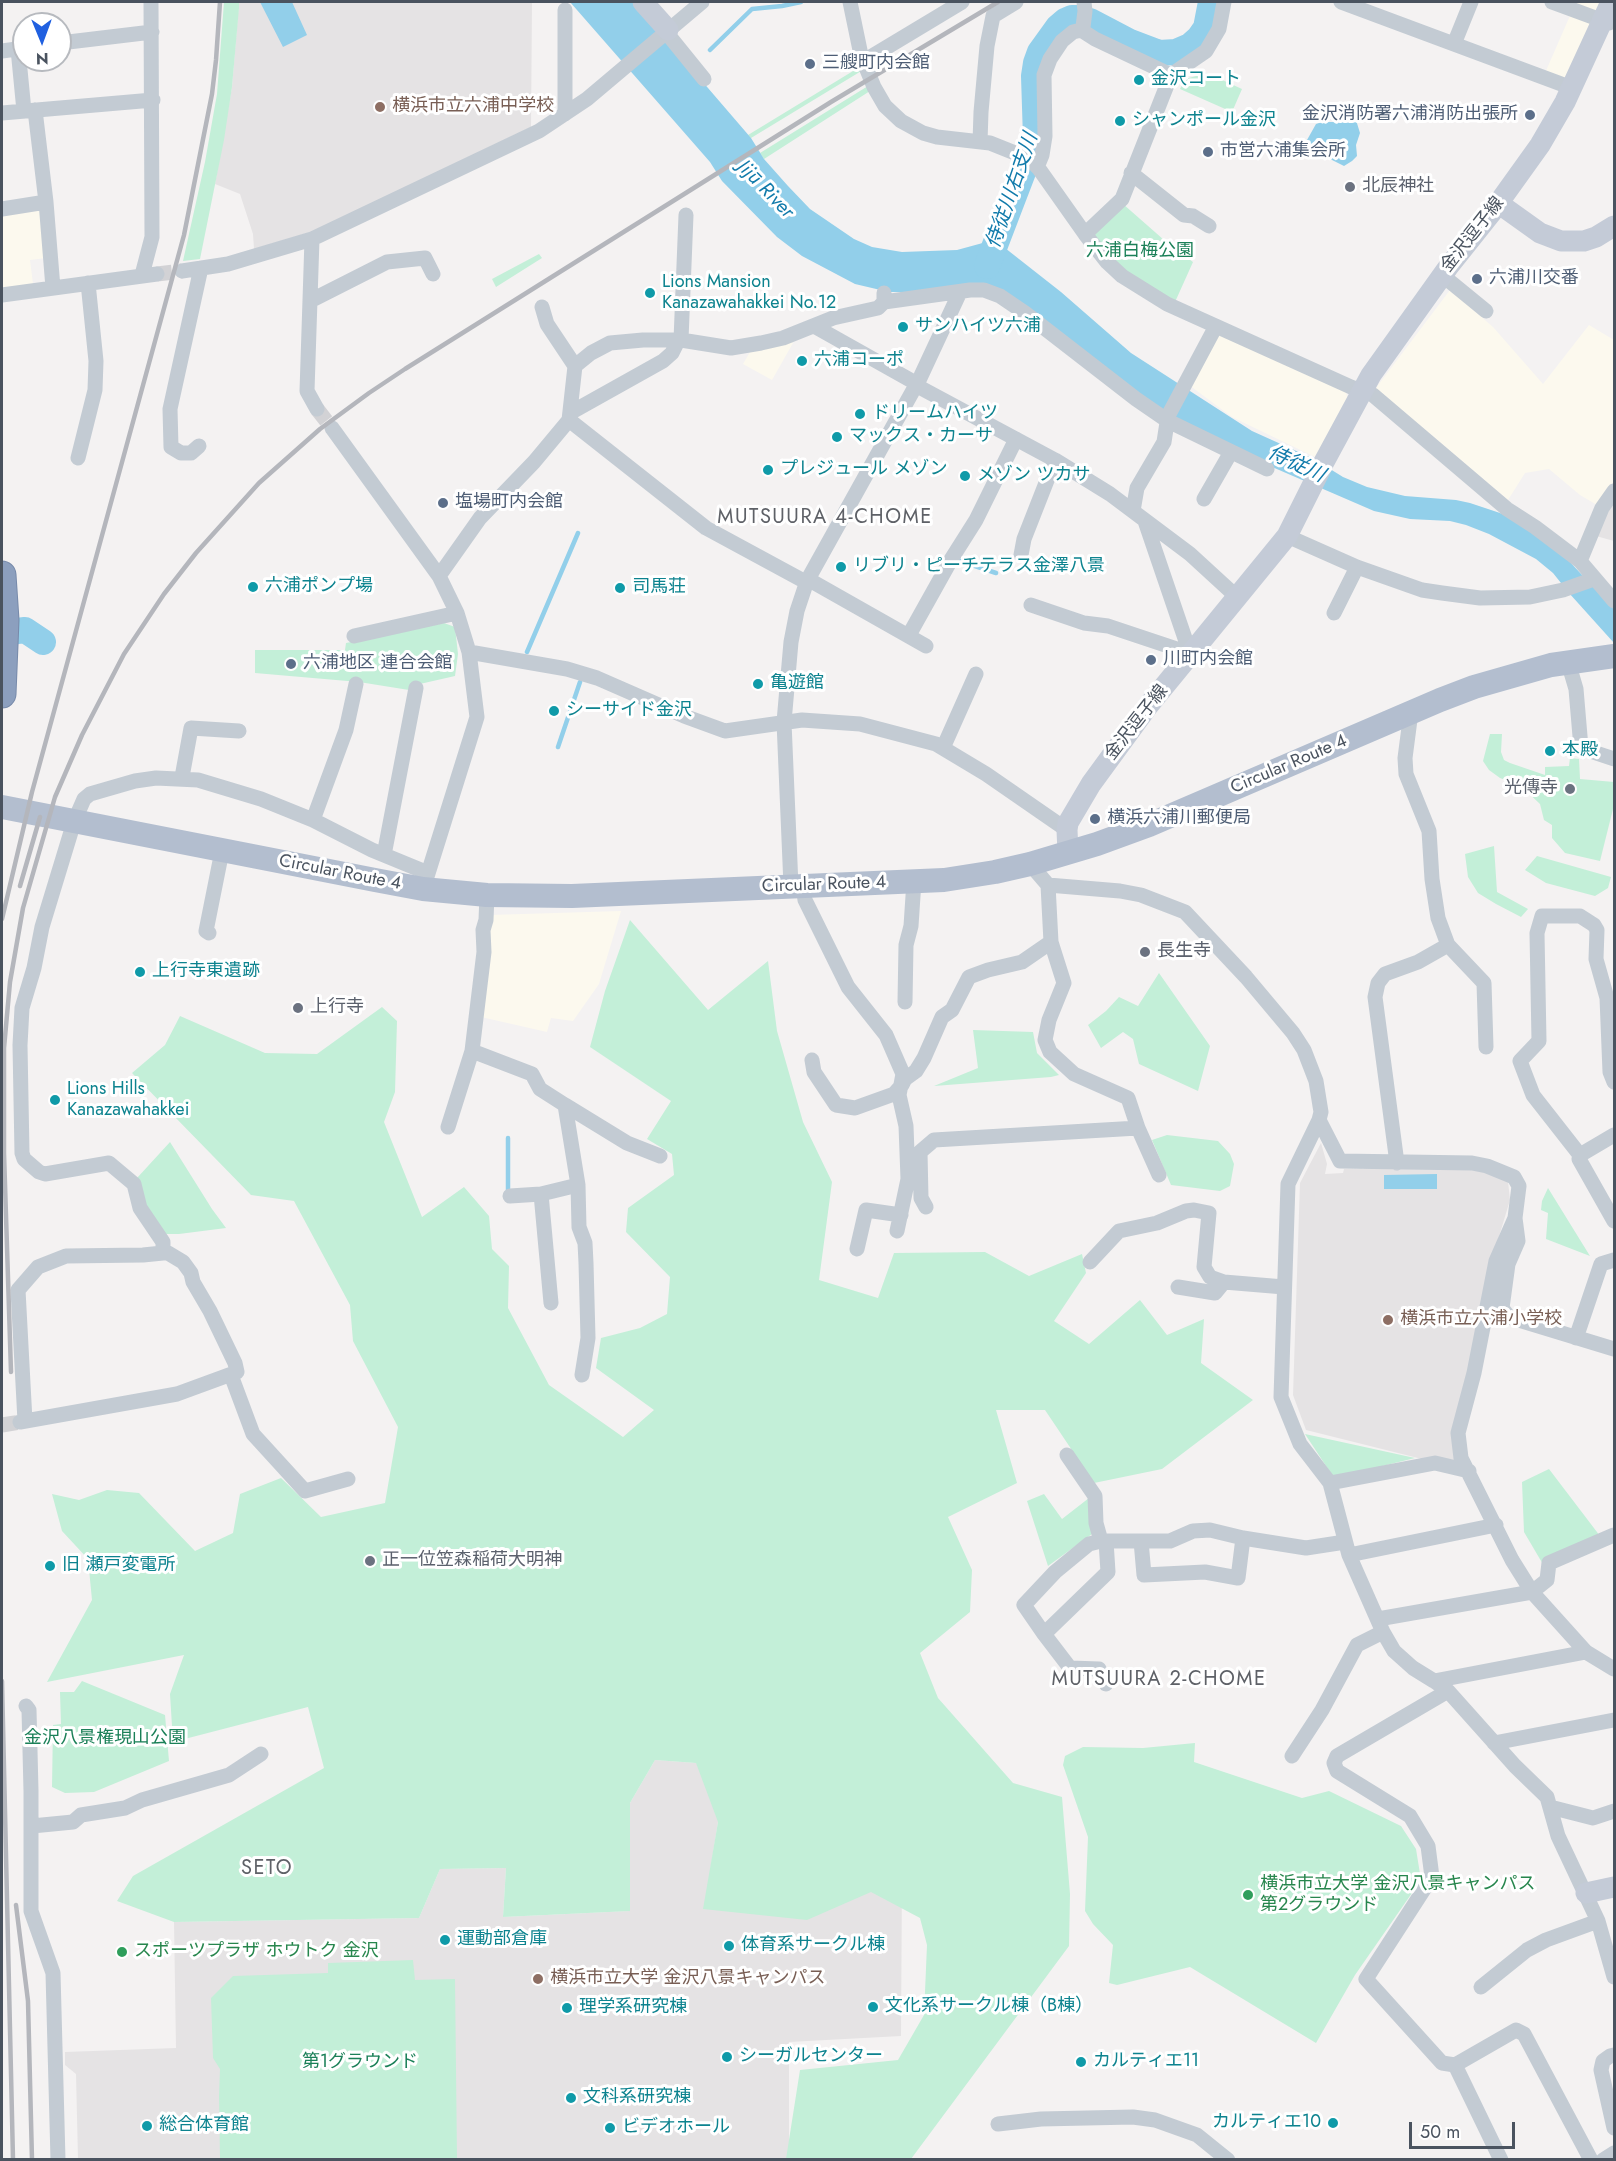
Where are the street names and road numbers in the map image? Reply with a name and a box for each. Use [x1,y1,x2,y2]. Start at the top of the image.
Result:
street label: 金沢逗子線 [1437,193,1509,277]
street label: 金沢逗子線 [1101,681,1173,765]
street label: Circular Route 4 [1228,731,1350,799]
street label: Circular Route 4 [277,851,403,895]
street label: Circular Route 4 [762,872,886,898]

